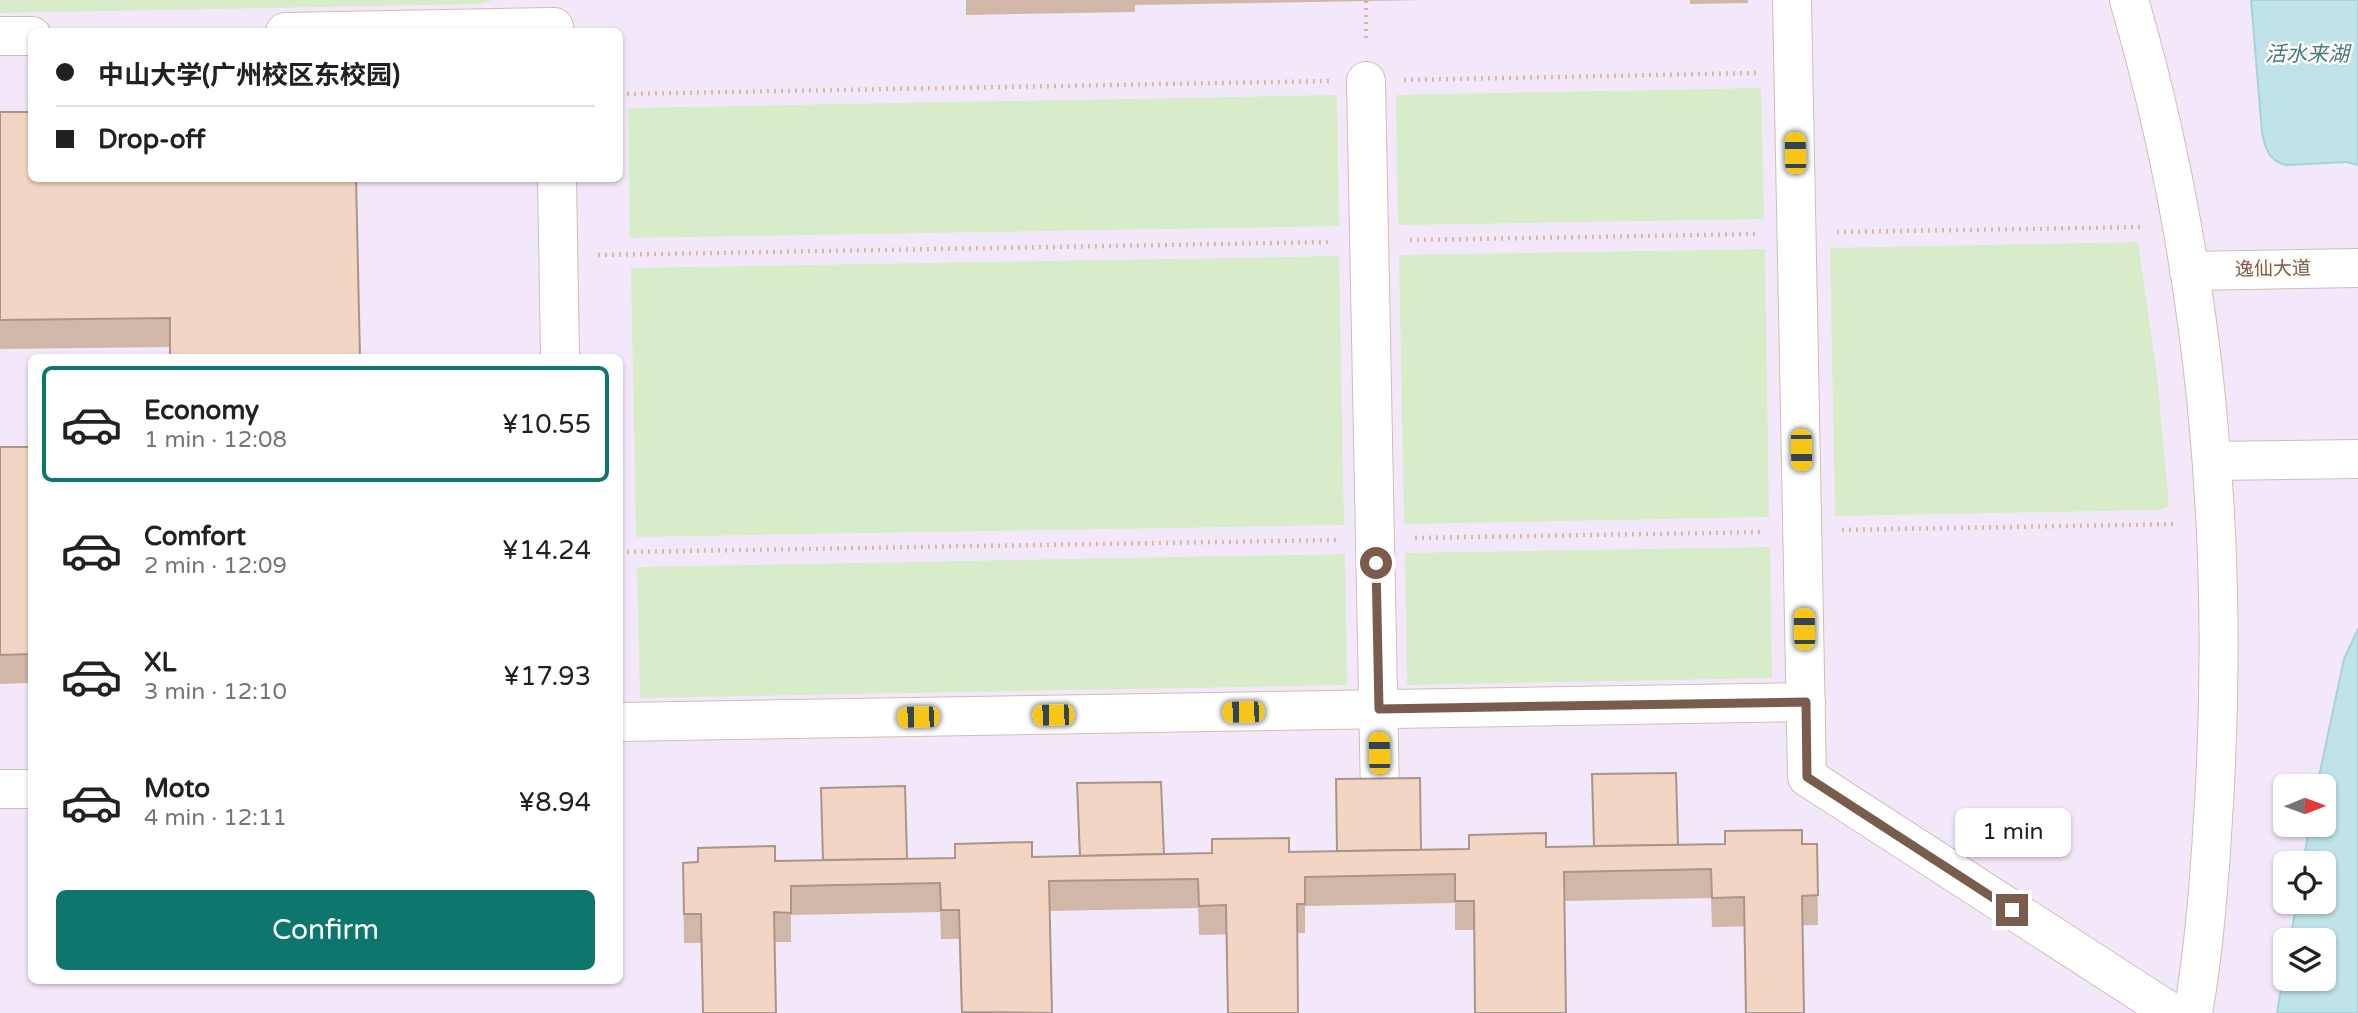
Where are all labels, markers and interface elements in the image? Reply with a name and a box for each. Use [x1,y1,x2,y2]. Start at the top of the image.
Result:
water label: 活水来湖 [2265,42,2352,67]
text: 中山大学(广州校区东校园) [98,60,400,91]
text: Drop-off [98,124,205,155]
car [1785,132,1806,174]
street label: 逸仙大道 [2235,257,2311,281]
icon: car [60,393,123,456]
text: Economy [144,395,259,426]
text: ¥10.55 [502,409,591,440]
text: 1 min · 12:08 [144,426,287,454]
car [1791,429,1812,471]
icon: car [60,519,123,582]
text: Comfort [144,521,246,552]
text: ¥14.24 [502,535,591,566]
route start [1360,547,1392,579]
text: 2 min · 12:09 [144,552,287,580]
car [1794,608,1815,650]
icon: car [60,645,123,708]
text: XL [144,647,176,678]
text: ¥17.93 [503,661,591,692]
text: 3 min · 12:10 [144,678,287,706]
car [1222,701,1265,723]
car [1032,704,1075,726]
car [897,706,940,728]
car [1369,732,1390,774]
icon: car [60,771,123,834]
text: Moto [144,773,210,804]
north arrow [2273,774,2336,836]
map controls [2273,774,2336,991]
text: ¥8.94 [518,787,591,818]
text: 4 min · 12:11 [144,804,287,832]
callout: 1 min [1954,808,2070,858]
text: 1 min [1982,818,2044,846]
button: locate [2273,851,2336,914]
button: Confirm [56,890,595,970]
route end [1996,894,2028,926]
button: layers [2273,928,2336,991]

